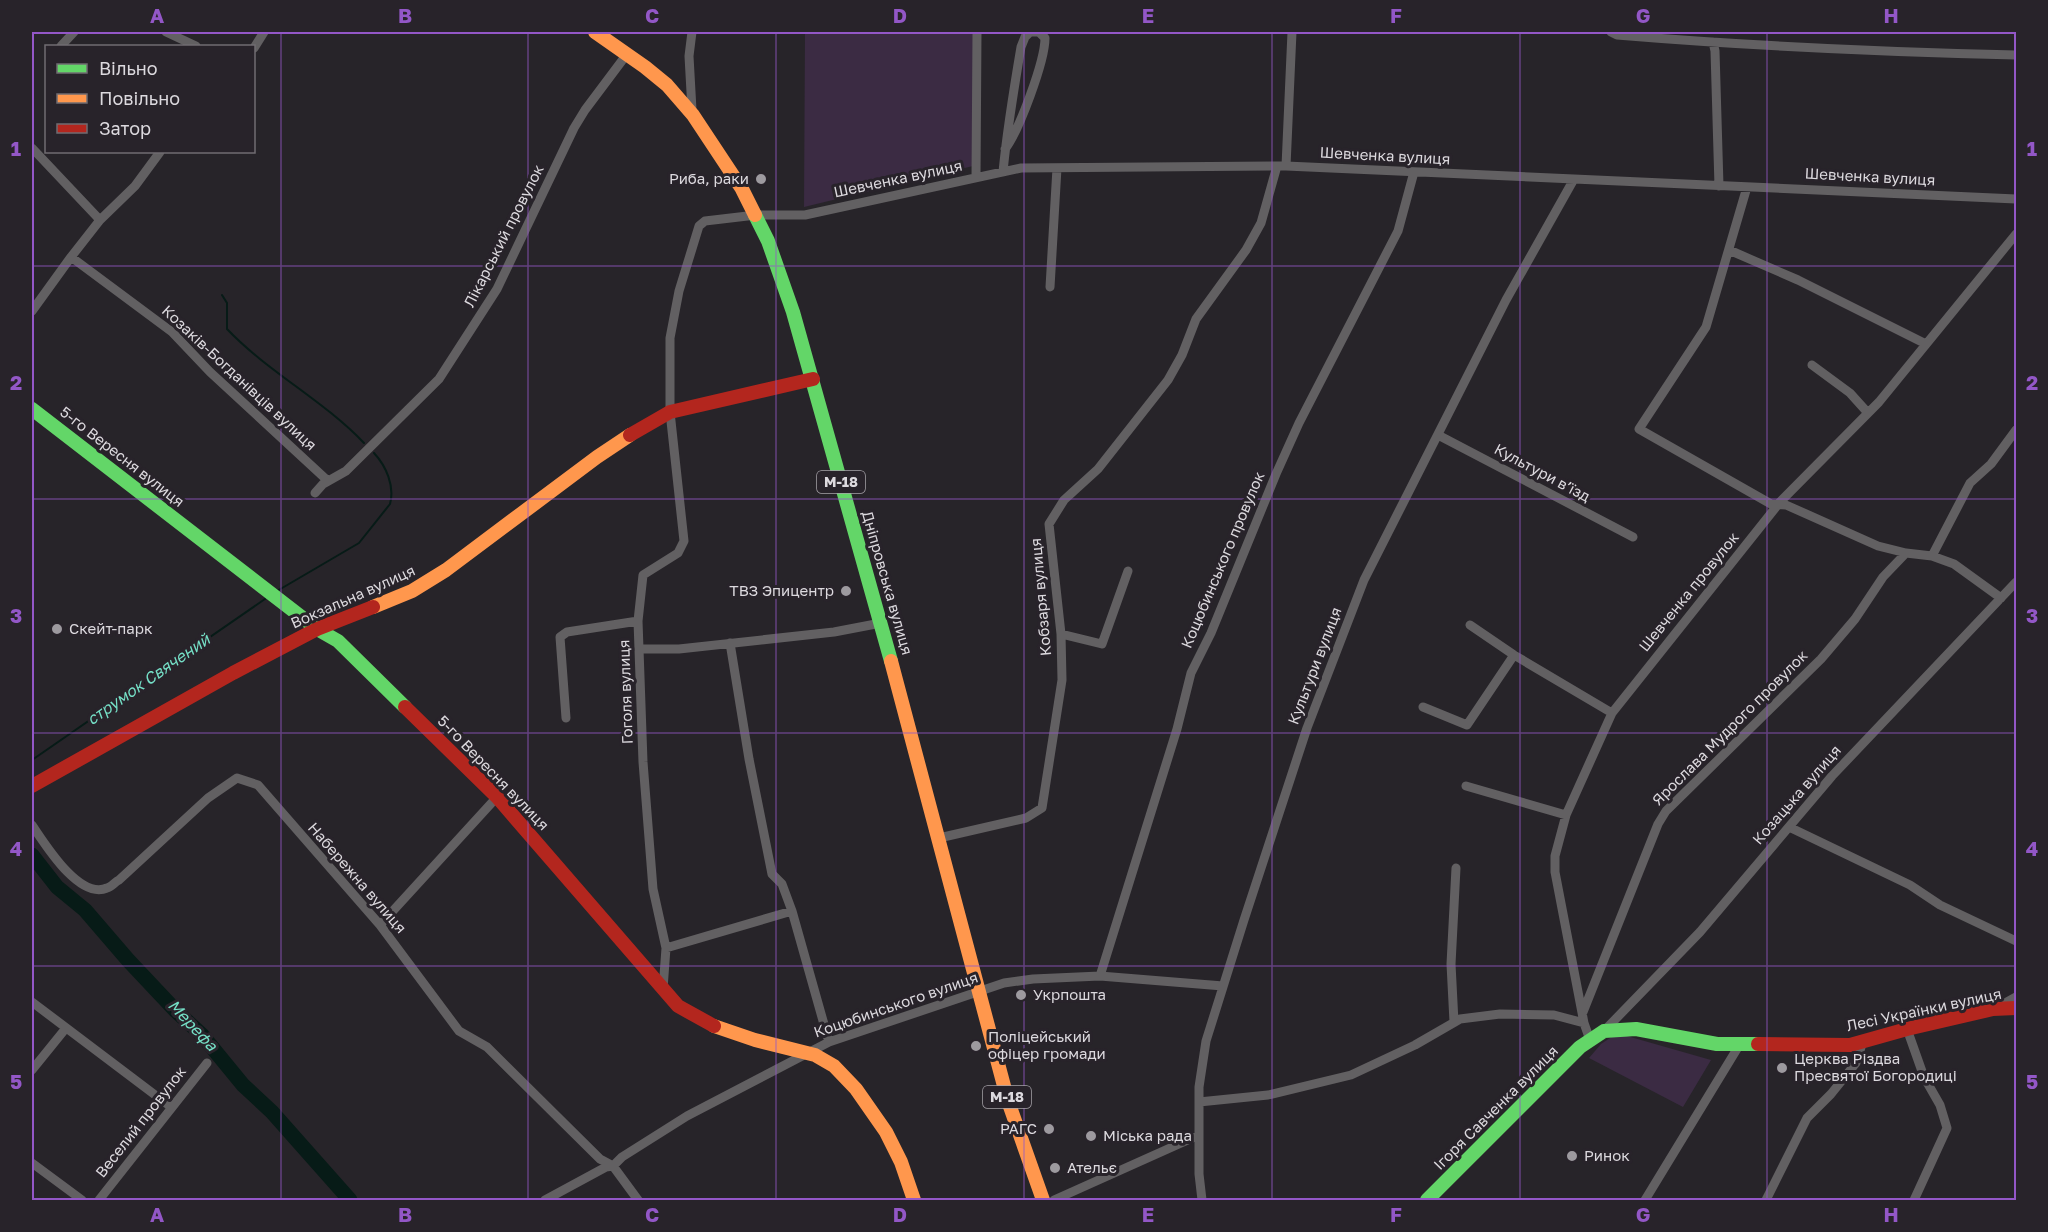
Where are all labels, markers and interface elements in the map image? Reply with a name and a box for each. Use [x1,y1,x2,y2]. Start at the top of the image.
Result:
text: A [150,3,164,27]
text: B [398,3,412,27]
text: C [645,3,659,27]
text: D [893,3,907,27]
text: E [1142,3,1154,27]
text: F [1390,3,1402,27]
text: G [1636,3,1650,27]
text: H [1883,3,1899,27]
legend [45,45,255,153]
text: Вільно [99,57,158,79]
text: Повільно [99,87,180,109]
text: Затор [99,117,151,139]
text: 1 [11,136,21,160]
text: 1 [2027,136,2037,160]
street label: Шевченка вулиця [1319,143,1451,167]
street label: Шевченка вулиця [832,156,964,200]
street label: Лікарський провулок [459,161,547,310]
street label: Шевченка вулиця [1804,164,1936,188]
place label: Риба, раки [669,169,749,187]
marker: Риба, раки [754,172,768,186]
street label: Козаків-Богданівців вулиця [159,301,321,454]
text: 2 [10,370,22,394]
text: 2 [2026,370,2038,394]
street label: 5-го Вересня вулиця [57,402,188,510]
street label: Культури в’їзд [1492,439,1593,505]
street label: Коцюбинського провулок [1177,468,1268,651]
road number: М-18 [817,471,865,493]
street label: Дніпровська вулиця [859,509,917,657]
street label: Шевченка провулок [1634,528,1742,655]
street label: Кобзаря вулиця [1026,537,1054,657]
street label: Вокзальна вулиця [288,561,418,632]
place label: ТВЗ Эпицентр [729,581,834,599]
marker: ТВЗ Эпицентр [839,584,853,598]
text: 3 [10,603,22,627]
text: 3 [2026,603,2038,627]
street label: Культури вулиця [1283,604,1345,727]
place label: Скейт-парк [69,619,153,637]
marker: Скейт-парк [50,622,64,636]
water label: струмок Свячений [83,628,214,729]
street label: Гоголя вулиця [614,639,636,745]
street label: Ярослава Мудрого провулок [1648,646,1811,809]
street label: 5-го Вересня вулиця [434,711,553,833]
street label: Козацька вулиця [1748,741,1844,848]
street label: Набережна вулиця [305,818,411,936]
text: 4 [10,836,22,860]
text: 4 [2026,836,2038,860]
street label: Коцюбинського вулиця [811,967,980,1041]
street label: Лесі Українки вулиця [1845,984,2003,1034]
place label: Укрпошта [1033,985,1106,1003]
marker: Укрпошта [1014,988,1028,1002]
water label: Мерефа [164,995,222,1056]
place label: Поліцейський офіцер громади [988,1027,1106,1062]
marker: Поліцейський офіцер громади [969,1039,983,1053]
street label: Ігоря Савченка вулиця [1429,1041,1561,1173]
place label: Церква Різдва Пресвятої Богородиці [1794,1049,1957,1084]
marker: Церква Різдва Пресвятої Богородиці [1775,1061,1789,1075]
street label: Веселий провулок [91,1062,189,1181]
text: 5 [10,1069,22,1093]
text: 5 [2026,1069,2038,1093]
road number: М-18 [983,1086,1031,1108]
place label: РАГС [1000,1119,1037,1137]
marker: РАГС [1042,1122,1056,1136]
place label: Міська рада [1103,1126,1192,1144]
marker: Міська рада [1084,1129,1098,1143]
place label: Ринок [1584,1146,1630,1164]
marker: Ринок [1565,1149,1579,1163]
place label: Ательє [1067,1158,1117,1176]
marker: Ательє [1048,1161,1062,1175]
text: A [150,1202,164,1226]
text: B [398,1202,412,1226]
text: C [645,1202,659,1226]
text: D [893,1202,907,1226]
text: E [1142,1202,1154,1226]
text: F [1390,1202,1402,1226]
text: G [1636,1202,1650,1226]
text: H [1883,1202,1899,1226]

